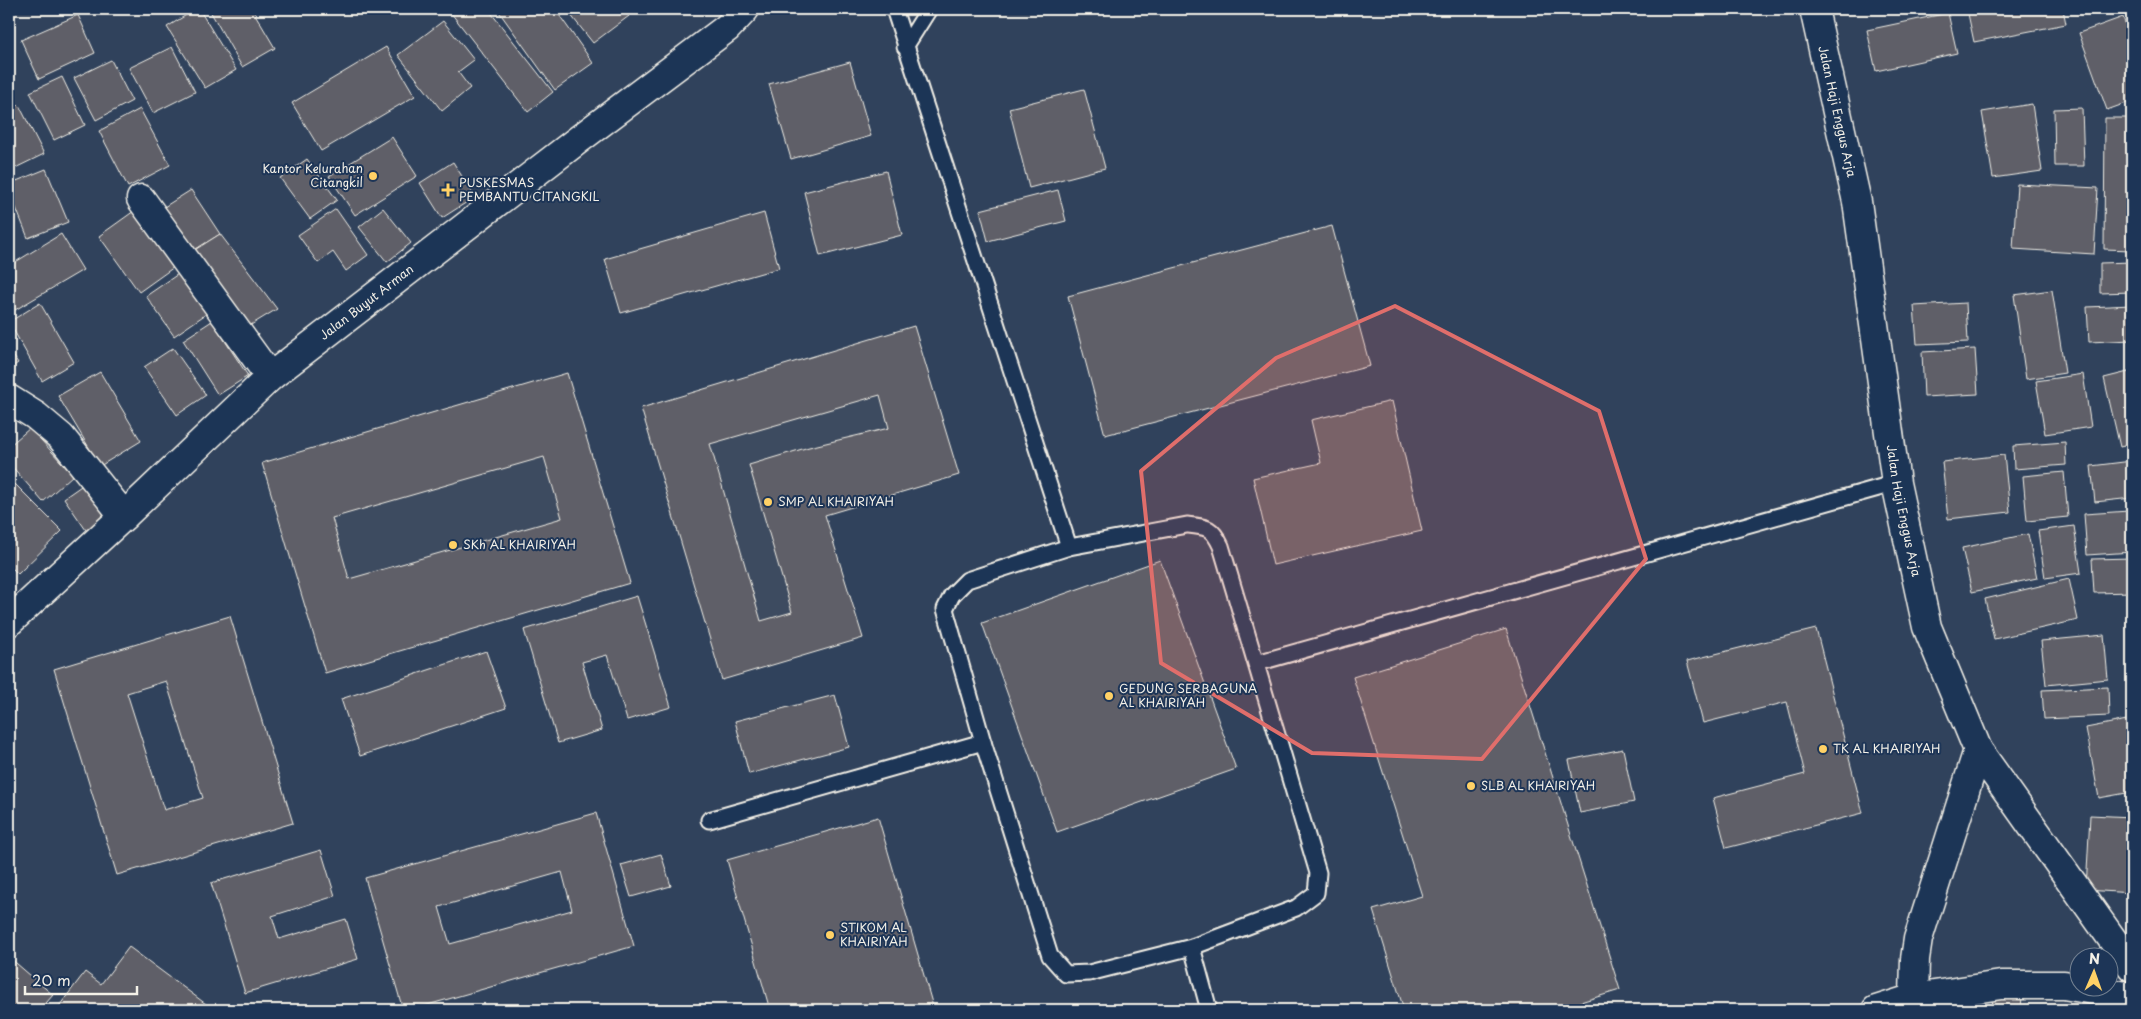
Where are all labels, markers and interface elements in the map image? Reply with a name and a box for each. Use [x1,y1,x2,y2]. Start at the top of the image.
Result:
street label: Jalan Haji Enggus Arja [1814,44,1861,179]
place label: Kantor Kelurahan Citangkil [262,159,363,191]
marker: Kantor Kelurahan Citangkil [367,170,379,182]
place label: PUSKESMAS PEMBANTU CITANGKIL [459,173,600,205]
marker: PUSKESMAS PEMBANTU CITANGKIL [441,183,455,197]
street label: Jalan Buyut Arman [315,260,417,344]
street label: Jalan Haji Enggus Arja [1883,443,1926,579]
place label: SMP AL KHAIRIYAH [778,492,894,510]
marker: SMP AL KHAIRIYAH [762,496,774,508]
place label: SKh AL KHAIRIYAH [463,535,576,553]
marker: SKh AL KHAIRIYAH [447,539,459,551]
place label: GEDUNG SERBAGUNA AL KHAIRIYAH [1119,679,1257,711]
marker: GEDUNG SERBAGUNA AL KHAIRIYAH [1103,690,1115,702]
place label: TK AL KHAIRIYAH [1833,739,1941,757]
marker: TK AL KHAIRIYAH [1817,743,1829,755]
place label: SLB AL KHAIRIYAH [1481,776,1595,794]
marker: SLB AL KHAIRIYAH [1465,780,1477,792]
place label: STIKOM AL KHAIRIYAH [840,918,908,950]
marker: STIKOM AL KHAIRIYAH [824,929,836,941]
north arrow [2068,946,2118,996]
text: N [2089,948,2100,969]
scale bar [25,964,138,996]
text: 20 m [32,968,71,991]

